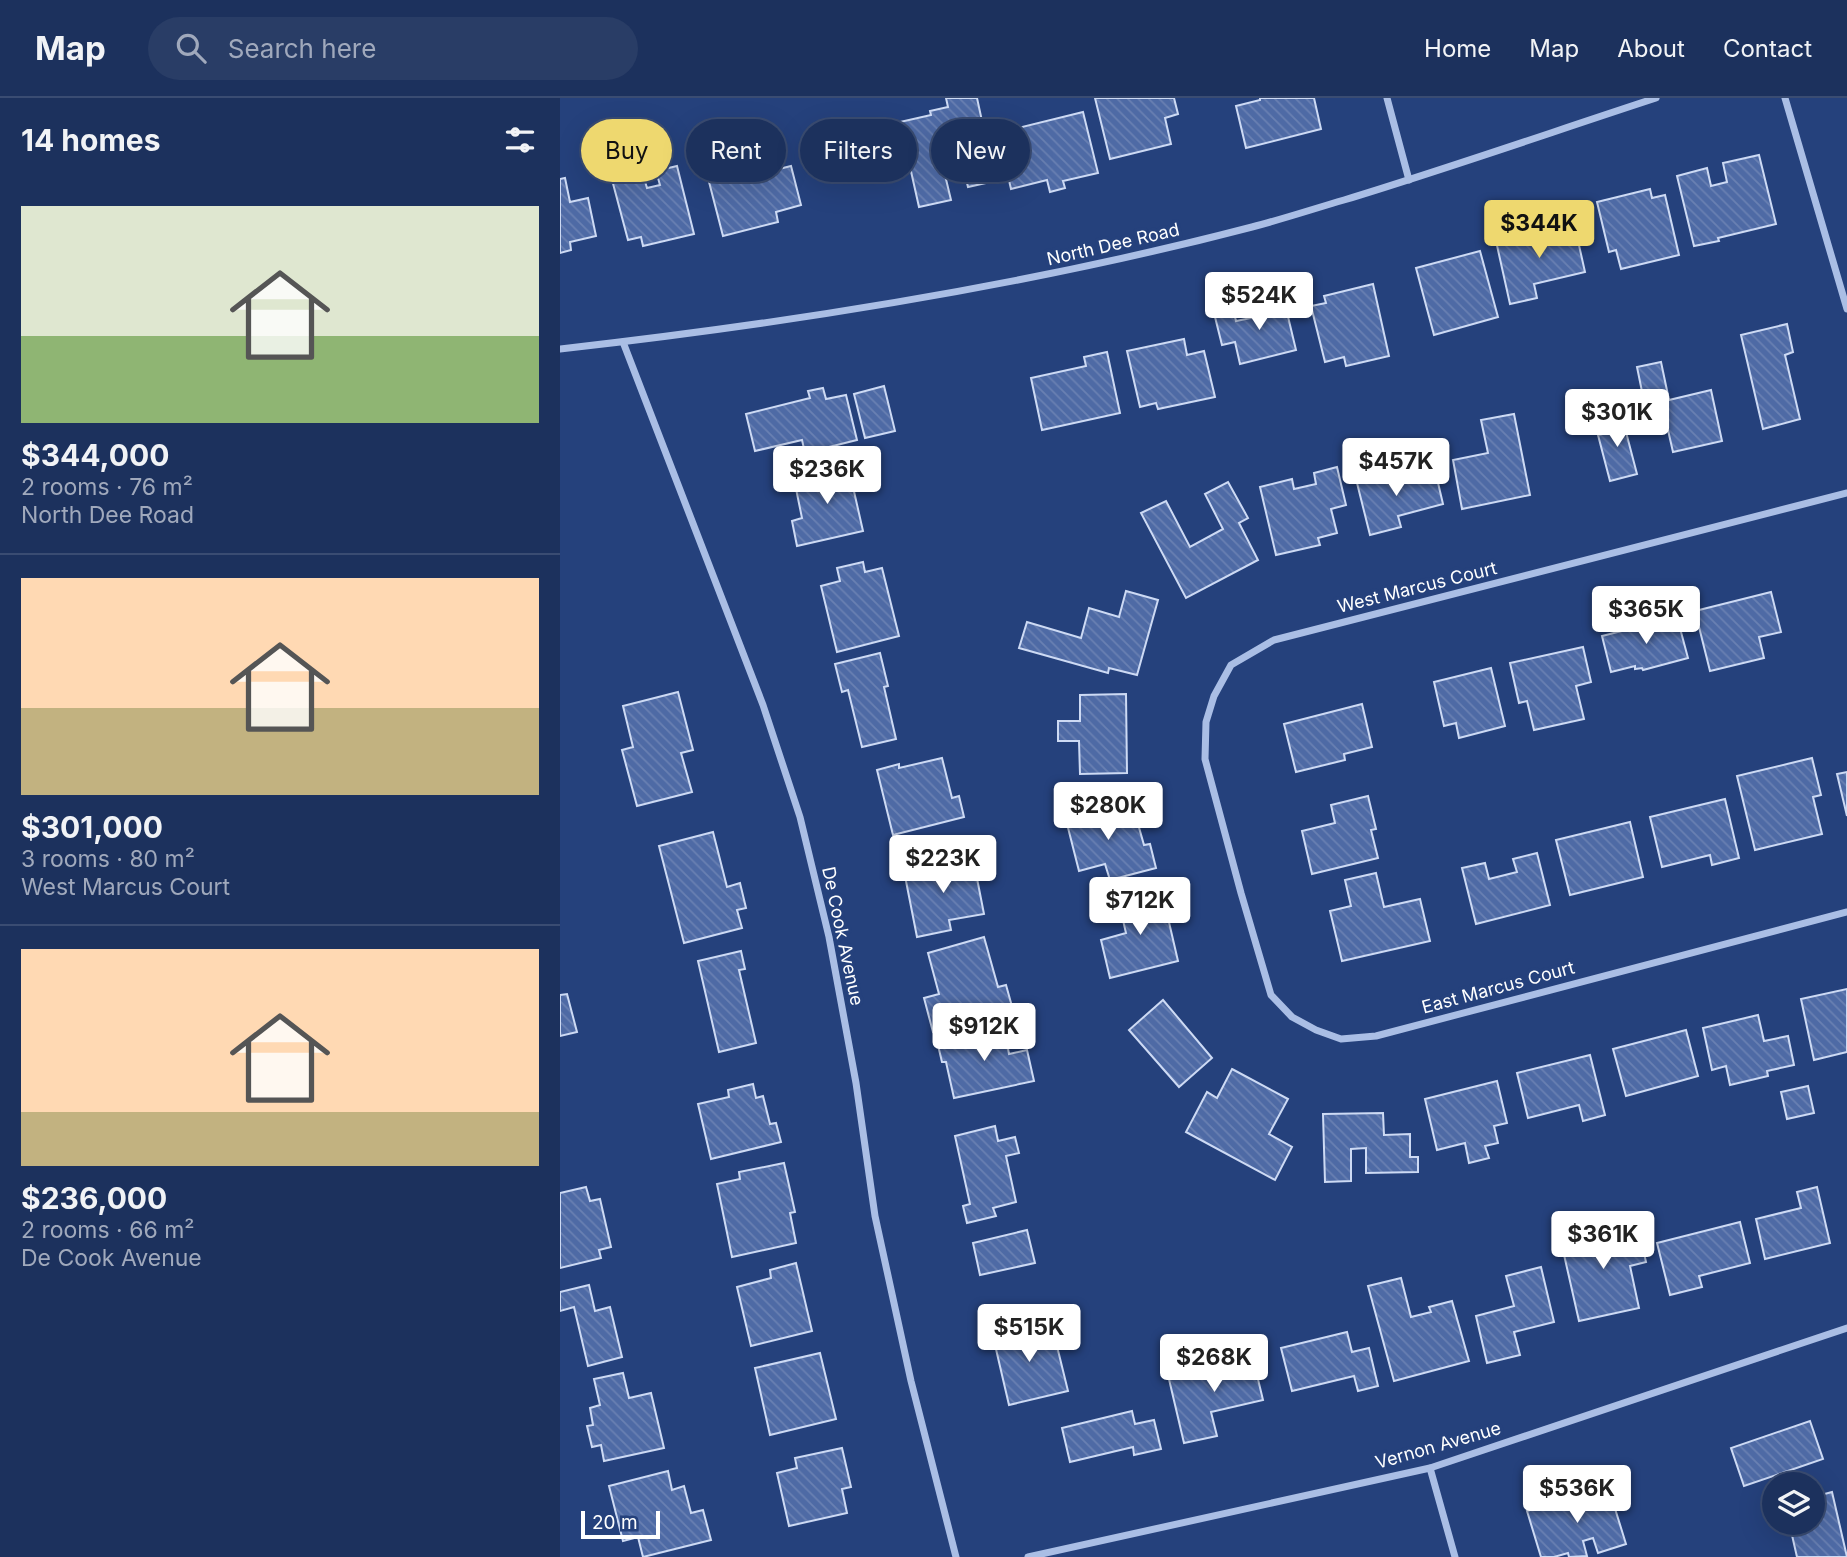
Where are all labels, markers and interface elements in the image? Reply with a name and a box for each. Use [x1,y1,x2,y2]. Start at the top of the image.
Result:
search box [148,17,638,80]
text: Map [35,28,106,68]
icon: search [172,29,210,67]
text: Search here [228,33,376,64]
text: Home [1424,34,1491,63]
text: Map [1529,34,1579,63]
text: About [1617,34,1685,63]
text: Contact [1723,34,1812,63]
chip: Buy [581,119,672,182]
chip: Rent [686,119,786,182]
chip: Filters [800,119,917,182]
chip: New [931,119,1030,182]
icon: filters [501,121,539,159]
text: 14 homes [21,122,160,158]
pin: $344K [1490,200,1588,260]
text: $344K [1500,209,1578,237]
street label: North Dee Road [1045,219,1181,269]
icon: home [217,252,343,378]
pin: $524K [1210,272,1308,332]
text: $524K [1221,281,1297,309]
pin: $301K [1568,390,1666,449]
text: $301K [1581,398,1653,426]
text: $344,000 [21,437,169,473]
pin: $457K [1347,438,1445,498]
pin: $236K [778,446,876,506]
text: $457K [1358,447,1434,475]
text: $236K [789,455,865,483]
text: 2 rooms · 76 m² [21,473,193,501]
text: North Dee Road [21,501,194,529]
street label: West Marcus Court [1335,557,1499,617]
pin: $365K [1597,587,1695,646]
text: $365K [1608,595,1684,623]
icon: home [217,624,343,750]
pin: $280K [1059,782,1157,842]
text: $280K [1070,791,1146,819]
text: $301,000 [21,809,163,845]
pin: $223K [894,836,992,895]
text: $223K [905,844,981,872]
text: 3 rooms · 80 m² [21,845,195,873]
street label: De Cook Avenue [818,865,868,1007]
text: West Marcus Court [21,873,230,901]
pin: $712K [1091,878,1189,937]
text: $712K [1105,886,1175,914]
street label: East Marcus Court [1419,956,1577,1017]
icon: home [217,995,343,1121]
pin: $912K [935,1004,1033,1063]
text: $912K [949,1012,1019,1040]
text: $236,000 [21,1180,167,1216]
pin: $361K [1554,1212,1652,1271]
text: 2 rooms · 66 m² [21,1216,195,1244]
text: $361K [1567,1220,1639,1248]
text: De Cook Avenue [21,1244,202,1272]
pin: $515K [980,1304,1078,1364]
text: $515K [994,1313,1064,1341]
pin: $268K [1165,1334,1263,1394]
text: $268K [1176,1343,1252,1371]
street label: Vernon Avenue [1373,1417,1503,1473]
pin: $536K [1528,1466,1626,1525]
map controls [1762,1472,1825,1535]
button: layers [1762,1472,1825,1535]
text: $536K [1539,1474,1615,1502]
scale bar [581,1508,660,1540]
text: 20 m [592,1511,638,1534]

